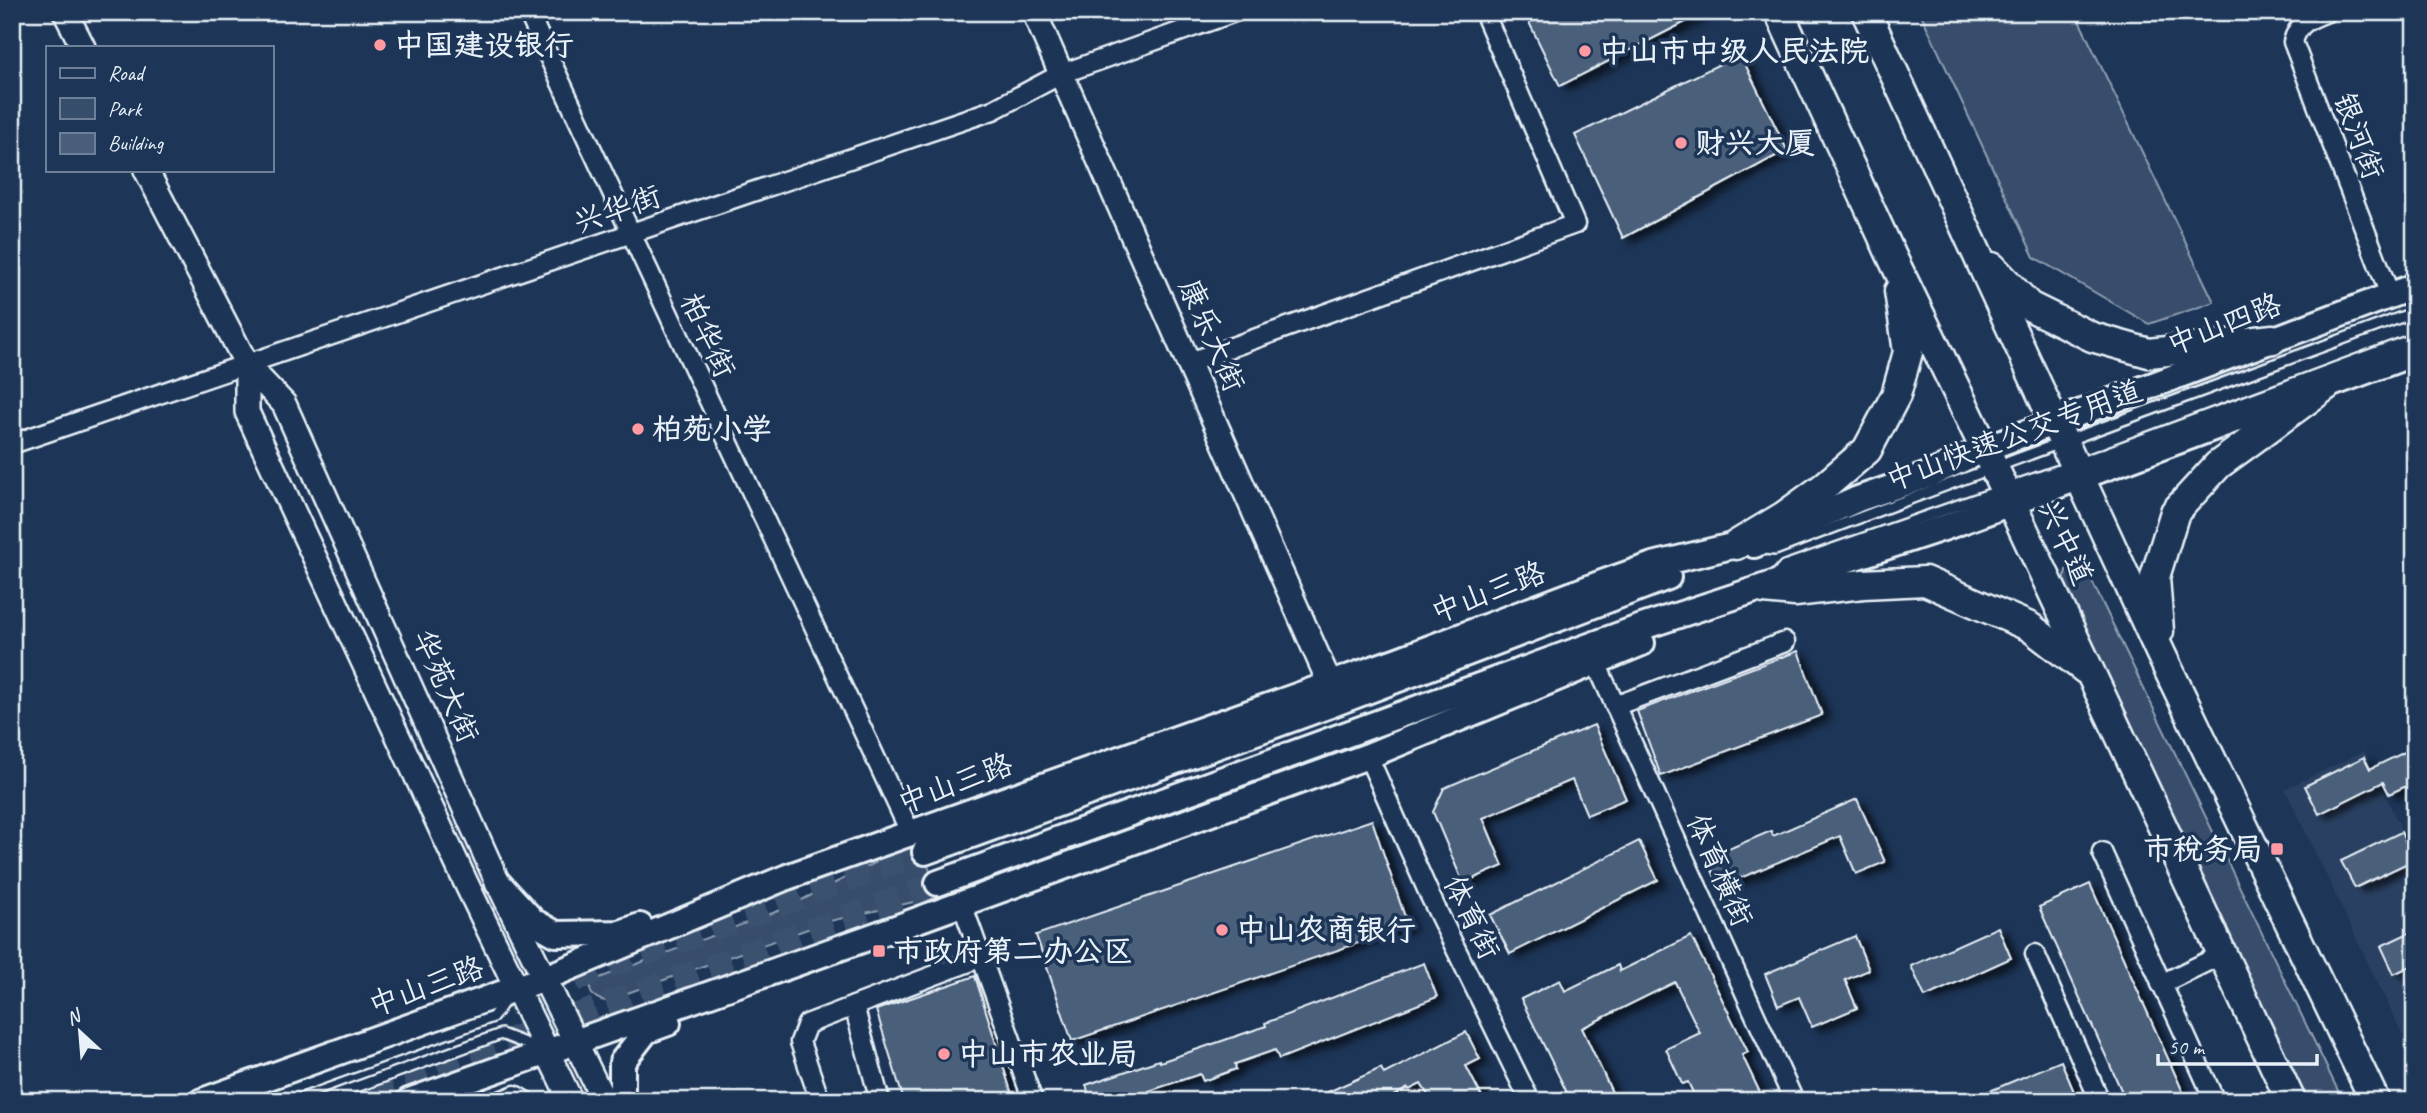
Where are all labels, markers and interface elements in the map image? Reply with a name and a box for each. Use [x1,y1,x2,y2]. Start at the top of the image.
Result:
place label: 中国建设银行 [394,26,574,64]
place label: 中山市中级人民法院 [1599,32,1869,70]
marker: 中国建设银行 [372,37,388,53]
marker: 中山市中级人民法院 [1577,43,1593,59]
legend [46,46,273,172]
text: Road [108,60,147,86]
street label: 银河街 [2325,87,2393,185]
text: Park [108,96,143,122]
place label: 财兴大厦 [1695,124,1815,162]
text: Building [108,130,165,156]
marker: 财兴大厦 [1673,135,1689,151]
street label: 兴华街 [568,176,666,242]
street label: 康乐大街 [1170,272,1254,398]
street label: 中山四路 [2161,285,2287,363]
street label: 柏华街 [672,286,744,384]
street label: 中山快速公交专用道 [1881,371,2147,499]
place label: 柏苑小学 [652,410,772,448]
marker: 柏苑小学 [630,421,646,437]
street label: 兴中道 [2030,493,2102,591]
street label: 中山三路 [1425,553,1551,631]
street label: 华苑大街 [404,623,488,749]
street label: 中山三路 [892,745,1018,821]
street label: 体育横街 [1678,807,1762,933]
place label: 市税务局 [2143,830,2263,868]
marker: 市税务局 [2269,841,2285,857]
street label: 体育街 [1435,868,1509,966]
place label: 中山农商银行 [1236,911,1416,949]
marker: 中山农商银行 [1214,922,1230,938]
place label: 市政府第二办公区 [893,932,1133,970]
marker: 市政府第二办公区 [871,943,887,959]
street label: 中山三路 [363,948,489,1024]
north arrow [46,998,116,1068]
text: N [62,1003,86,1031]
scale bar [2158,1022,2317,1066]
text: 50 m [2168,1034,2206,1060]
place label: 中山市农业局 [958,1035,1138,1073]
marker: 中山市农业局 [936,1046,952,1062]

